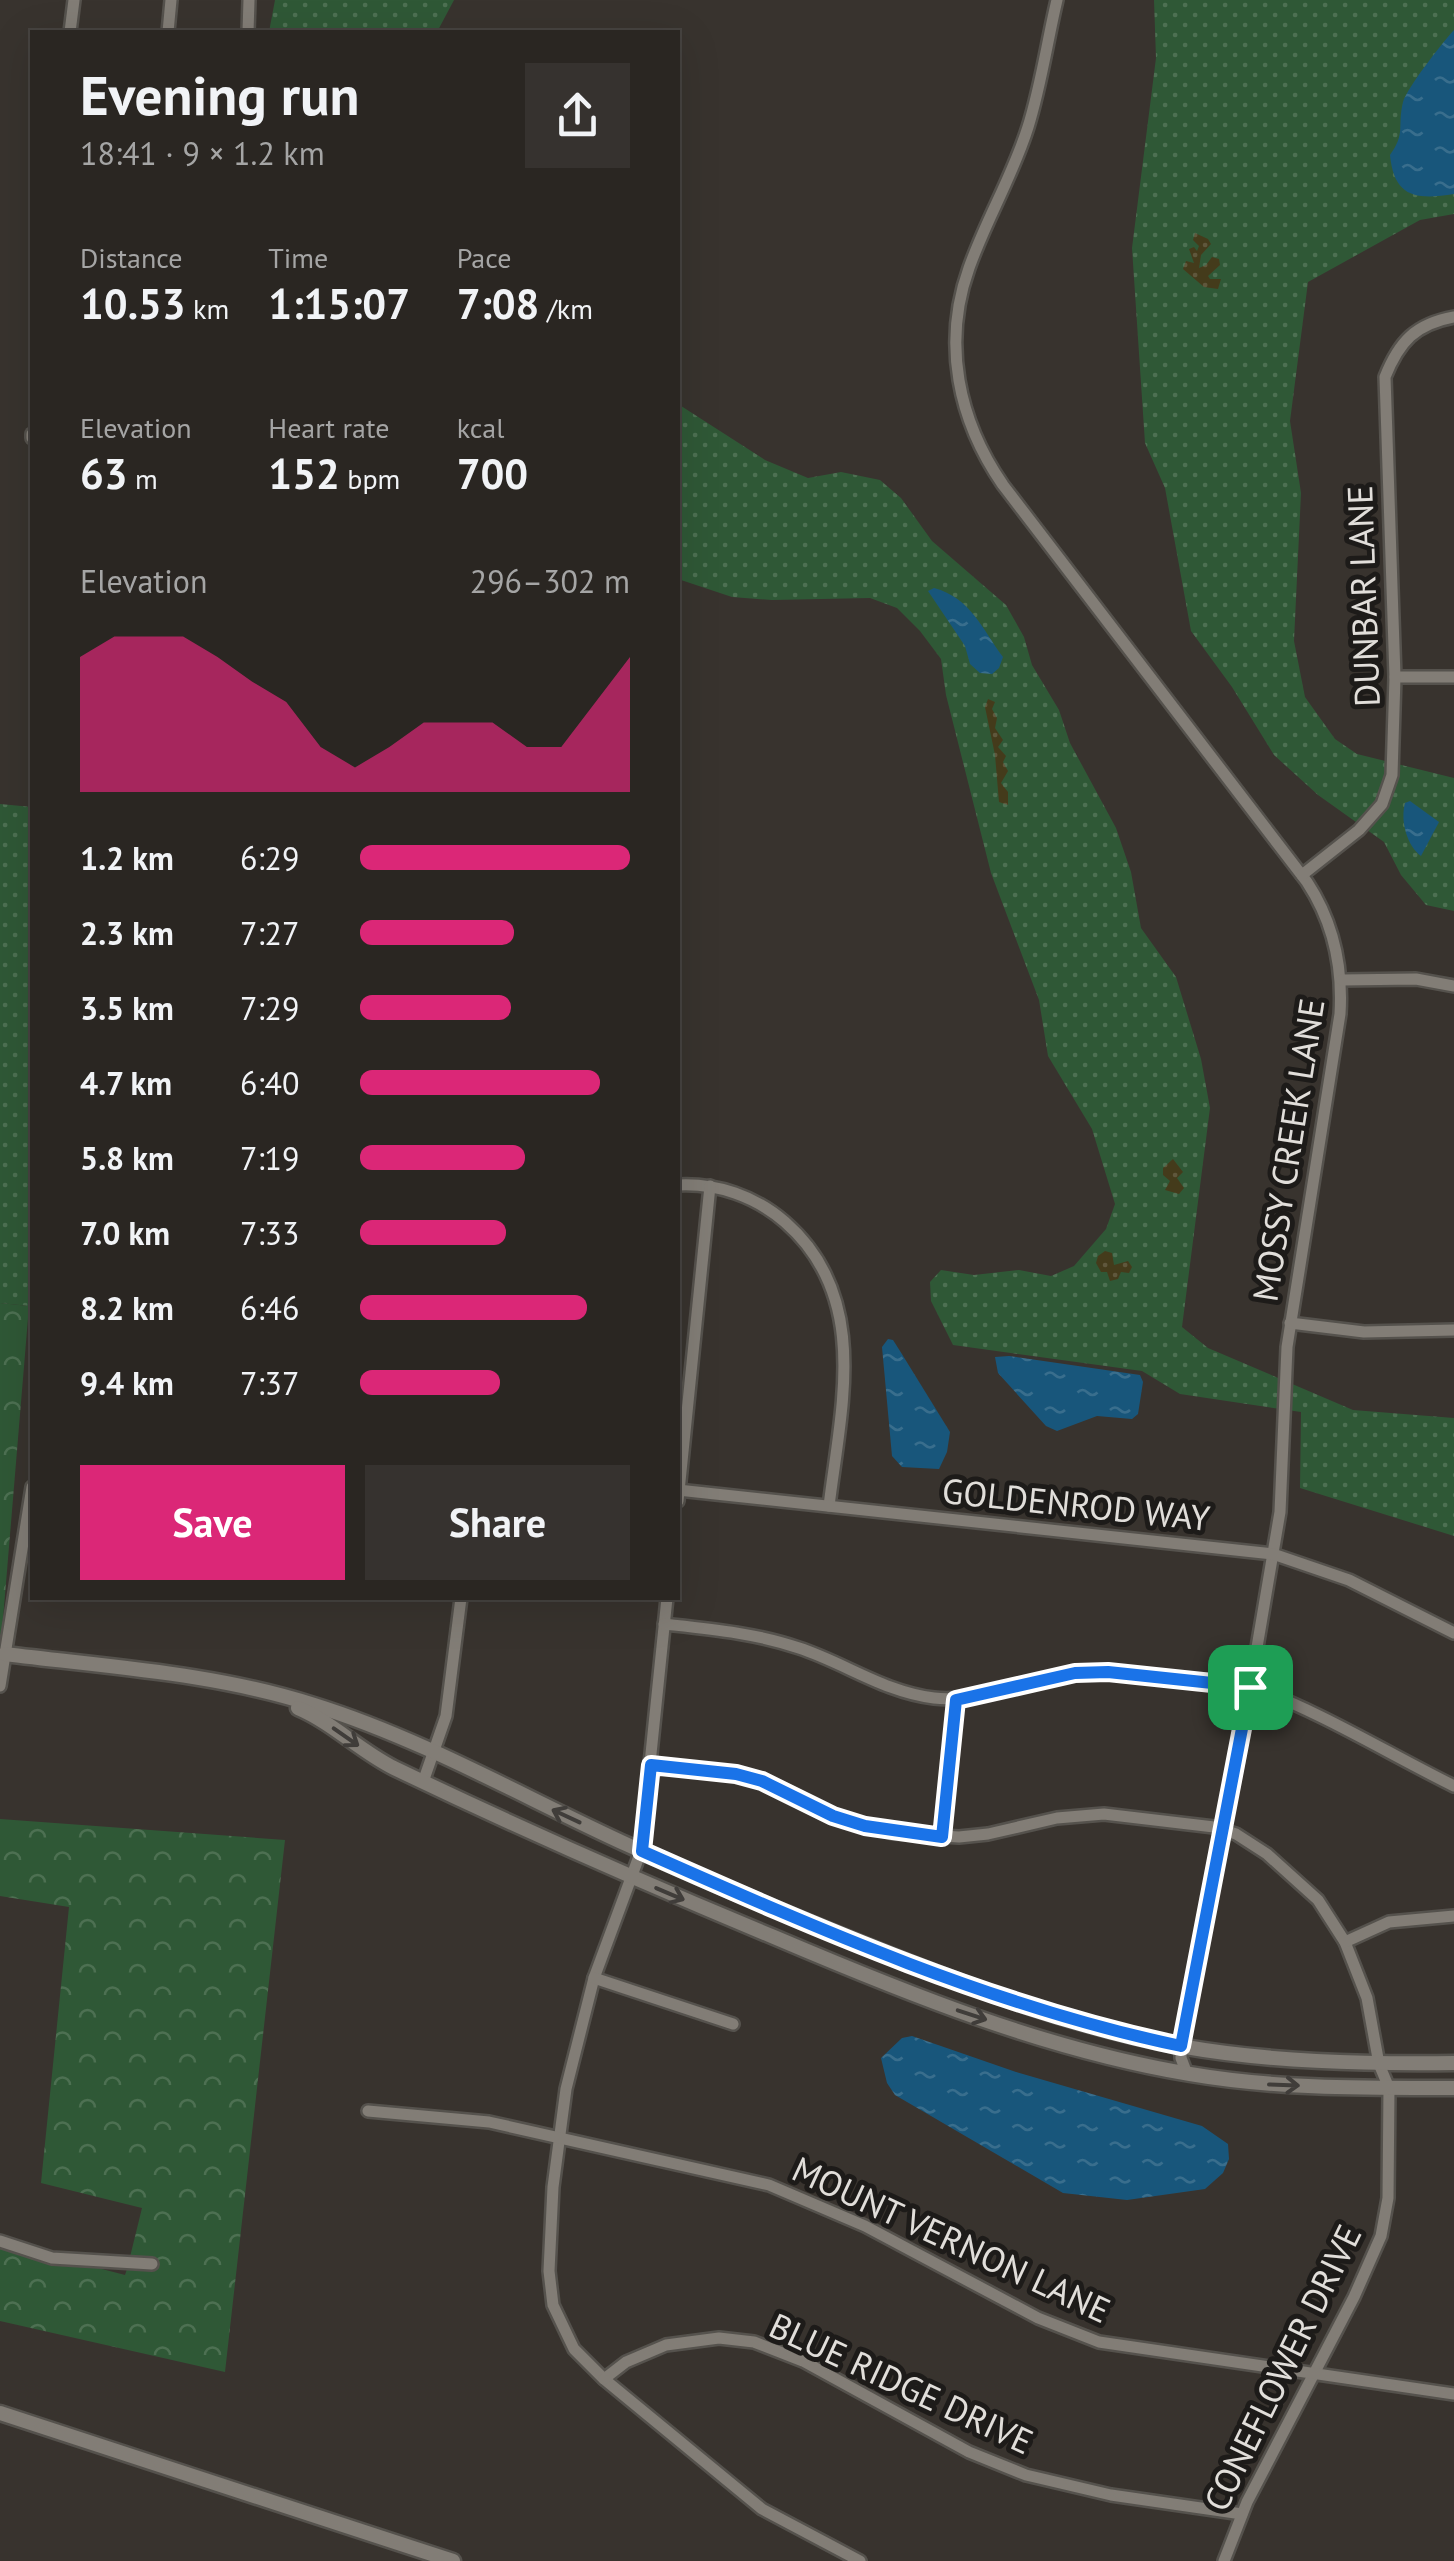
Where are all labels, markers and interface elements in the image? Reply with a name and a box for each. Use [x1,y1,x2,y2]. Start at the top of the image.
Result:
text: Evening run [80,59,360,130]
button: share [525,63,630,168]
text: 18:41 · 9 × 1.2 km [80,132,325,174]
text: Distance [80,239,183,276]
text: Time [268,239,328,276]
text: Pace [457,239,511,276]
text: 10.53 [80,276,186,331]
text: 1:15:07 [268,276,410,331]
text: 7:08 [457,276,539,331]
text: km [186,290,229,327]
text: /km [539,290,593,327]
text: Elevation [80,409,192,446]
text: Heart rate [268,409,389,446]
text: kcal [457,409,504,446]
text: 63 [80,446,128,501]
text: 152 [268,446,340,501]
text: 700 [457,446,528,501]
text: m [128,460,158,497]
text: bpm [340,460,400,497]
street label: DUNBAR LANE [1336,485,1390,707]
text: Elevation [80,560,207,602]
text: 296–302 m [470,560,630,602]
text: 1.2 km [80,837,174,879]
text: 6:29 [240,837,299,879]
text: 2.3 km [80,912,174,954]
text: 7:27 [240,912,299,954]
text: 3.5 km [80,987,174,1029]
text: 7:29 [240,987,299,1029]
street label: MOSSY CREEK LANE [1241,995,1335,1304]
text: 4.7 km [80,1062,172,1104]
text: 6:40 [240,1062,299,1104]
text: 5.8 km [80,1137,174,1179]
text: 7:19 [240,1137,299,1179]
text: 7.0 km [80,1212,170,1254]
text: 7:33 [240,1212,299,1254]
text: 8.2 km [80,1287,174,1329]
text: 6:46 [240,1287,299,1329]
text: 9.4 km [80,1362,174,1404]
text: 7:37 [240,1362,299,1404]
button: Save [80,1465,345,1580]
button: Share [365,1465,630,1580]
street label: GOLDENROD WAY [940,1467,1213,1541]
pin [1208,1645,1293,1730]
icon: arrive [1223,1660,1278,1715]
one-way arrow [332,1726,360,1747]
one-way arrow [552,1806,582,1825]
one-way arrow [654,1886,685,1904]
one-way arrow [955,2007,987,2025]
one-way arrow [1267,2076,1299,2095]
street label: MOUNT VERNON LANE [785,2145,1118,2333]
street label: CONEFLOWER DRIVE [1193,2217,1371,2518]
street label: BLUE RIDGE DRIVE [762,2302,1040,2464]

